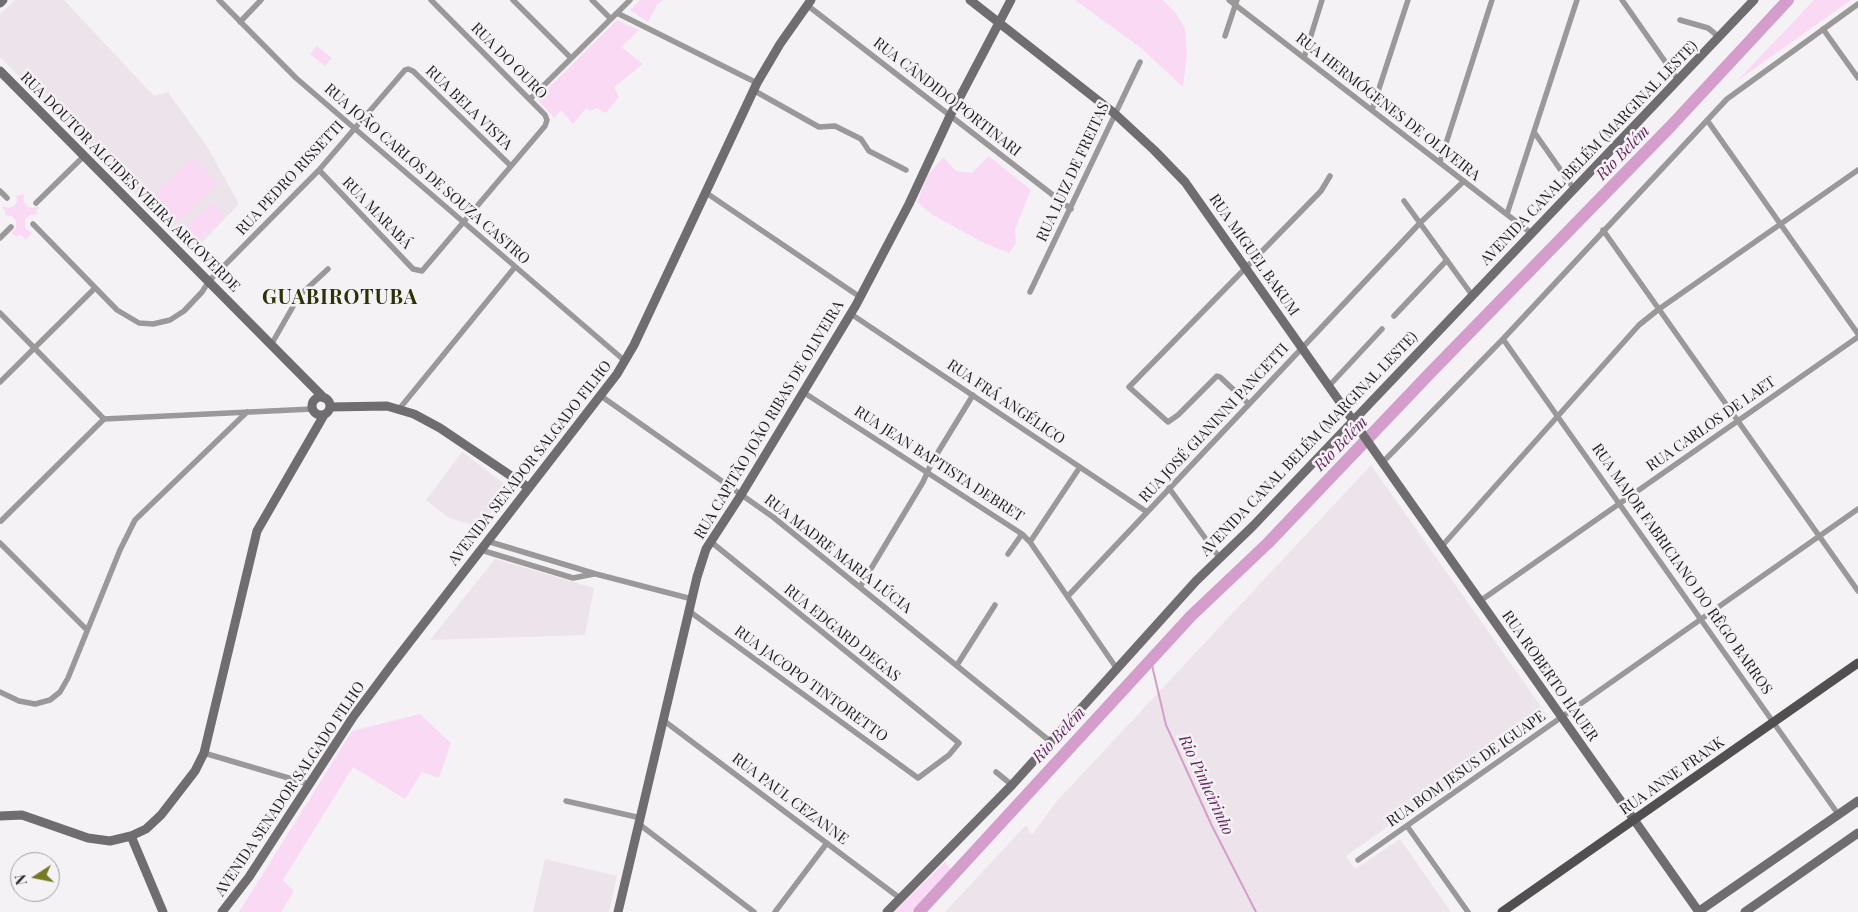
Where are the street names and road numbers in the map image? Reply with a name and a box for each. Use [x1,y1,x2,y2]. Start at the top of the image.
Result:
street label: RUA DO OURO [467,19,551,103]
street label: RUA HERMÓGENES DE OLIVEIRA [1292,29,1484,185]
street label: RUA CÂNDIDO PORTINARI [870,34,1024,160]
street label: AVENIDA CANAL BELÉM (MARGINAL LESTE) [1477,37,1701,269]
street label: RUA BELA VISTA [422,62,516,154]
street label: RUA DOUTOR ALCIDES VIEIRA ARCOVERDE [16,68,244,296]
street label: RUA JOÃO CARLOS DE SOUZA CASTRO [321,80,533,268]
street label: RUA LUIZ DE FREITAS [1033,99,1113,245]
street label: RUA PEDRO RISSETTI [232,117,348,239]
street label: RUA MARABÁ [338,174,416,252]
street label: RUA MIGUEL BAKUM [1205,191,1303,319]
street label: RUA CAPITÃO JOÃO RIBAS DE OLIVEIRA [690,297,848,543]
street label: AVENIDA CANAL BELÉM (MARGINAL LESTE) [1197,328,1421,560]
street label: RUA JOSÉ GIANINNI PANCETTI [1136,340,1292,506]
street label: RUA FRÁ ANGÉLICO [944,356,1068,448]
street label: AVENIDA SENADOR SALGADO FILHO [444,357,616,569]
street label: RUA CARLOS DE LAET [1643,373,1779,475]
street label: RUA JEAN BAPTISTA DEBRET [851,402,1027,526]
street label: RUA MAJOR FABRICIANO DO RÊGO BARROS [1588,440,1776,698]
street label: RUA MADRE MARIA LÚCIA [761,491,915,617]
street label: RUA EDGARD DEGAS [780,581,904,685]
street label: RUA ROBERTO HAUER [1498,607,1602,745]
street label: RUA JACOPO TINTORETTO [731,622,891,746]
street label: AVENIDA SENADOR SALGADO FILHO [211,678,369,900]
street label: RUA BOM JESUS DE IGUAPE [1383,707,1549,831]
street label: RUA ANNE FRANK [1616,733,1728,819]
street label: RUA PAUL CEZANNE [728,749,852,849]

